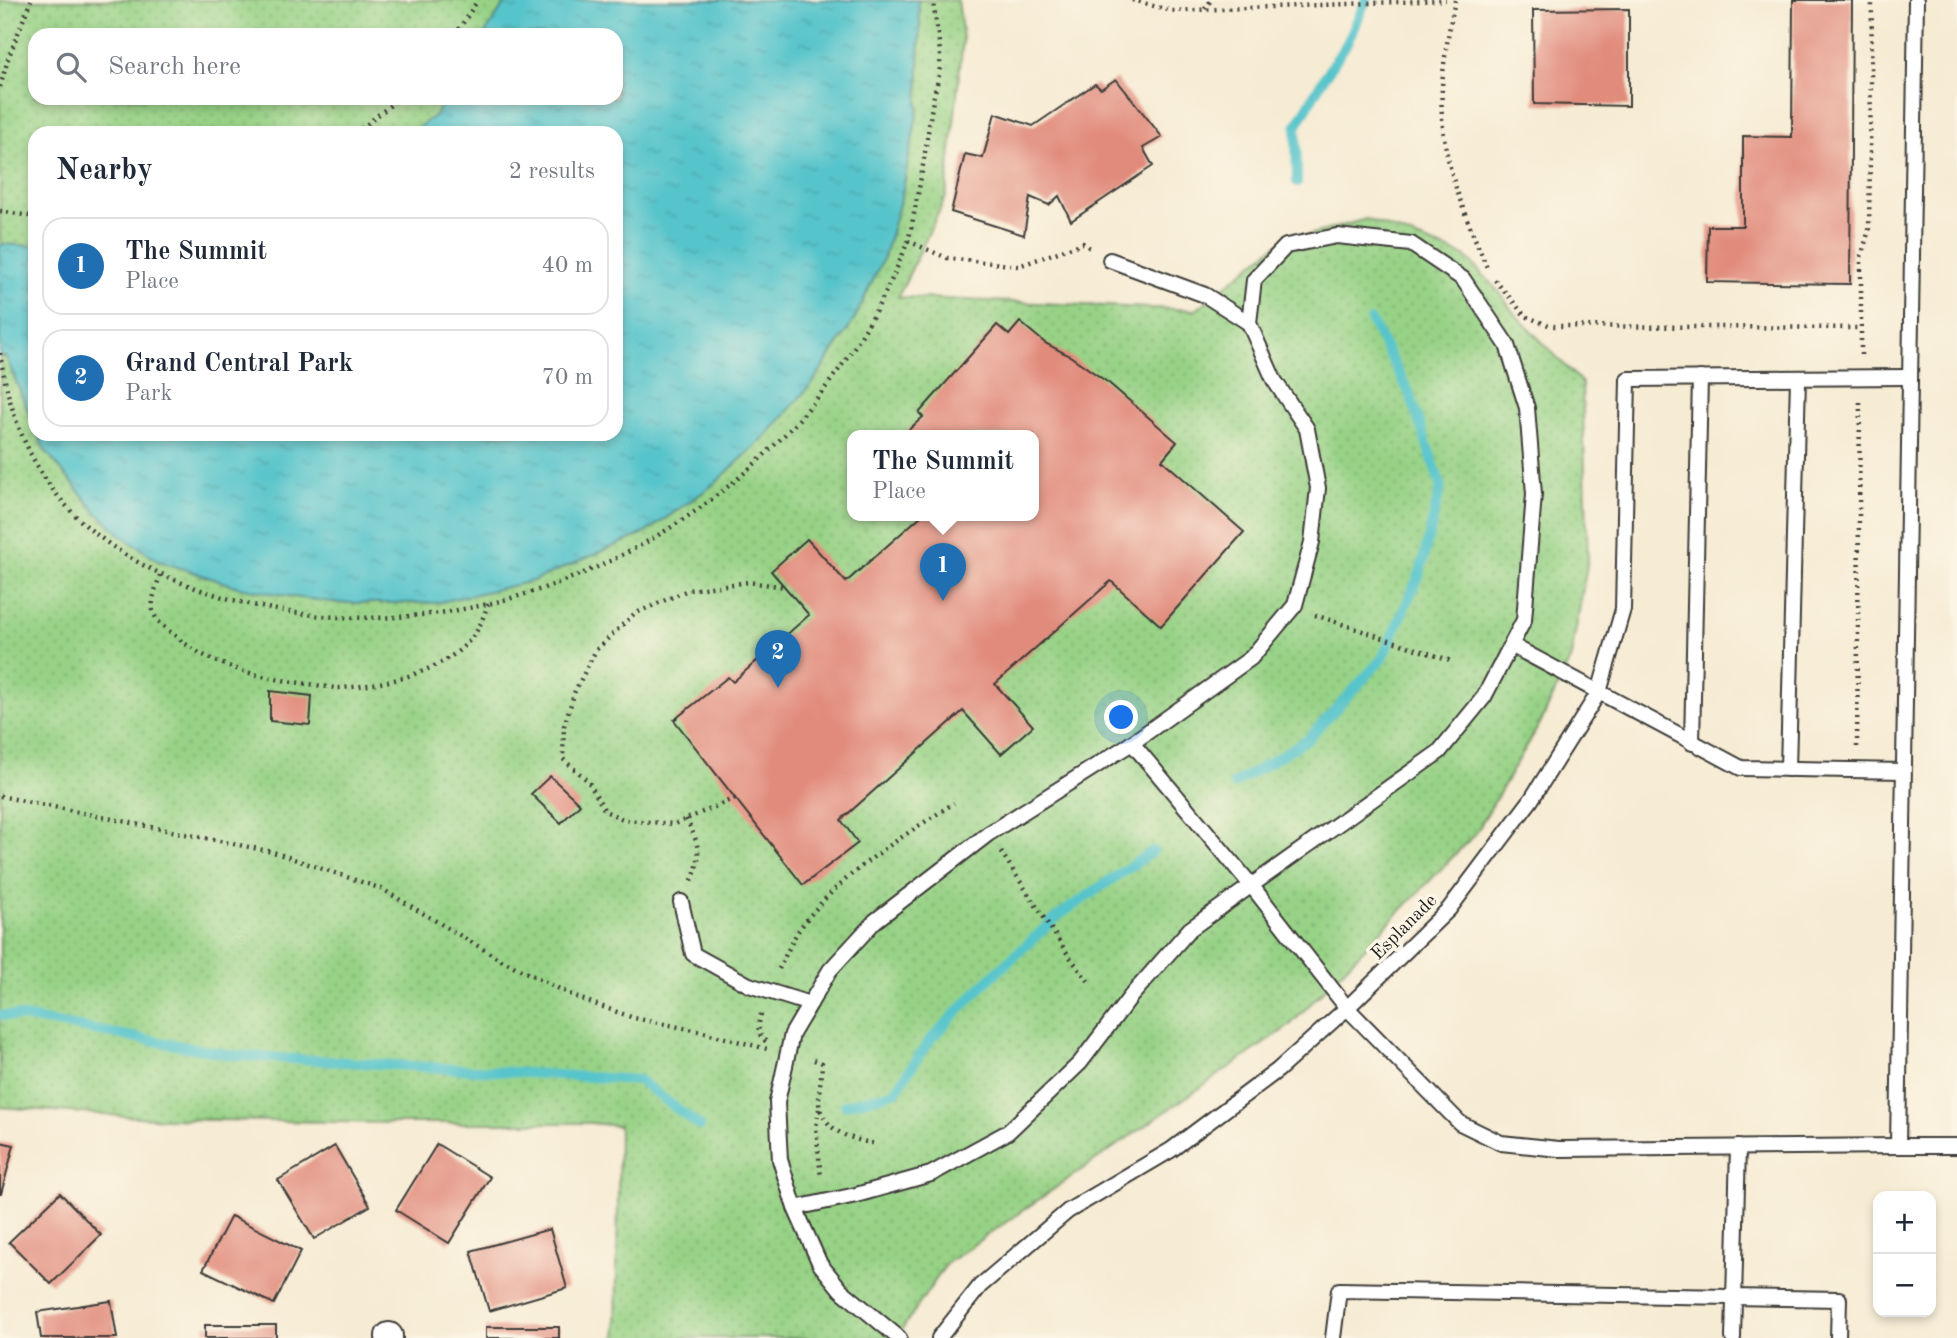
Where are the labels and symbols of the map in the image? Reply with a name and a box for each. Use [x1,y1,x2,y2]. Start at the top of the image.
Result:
pin: 1 [920,543,966,601]
pin: 2 [755,630,801,688]
your location [1104,700,1138,734]
street label: Esplanade [1368,891,1441,964]

